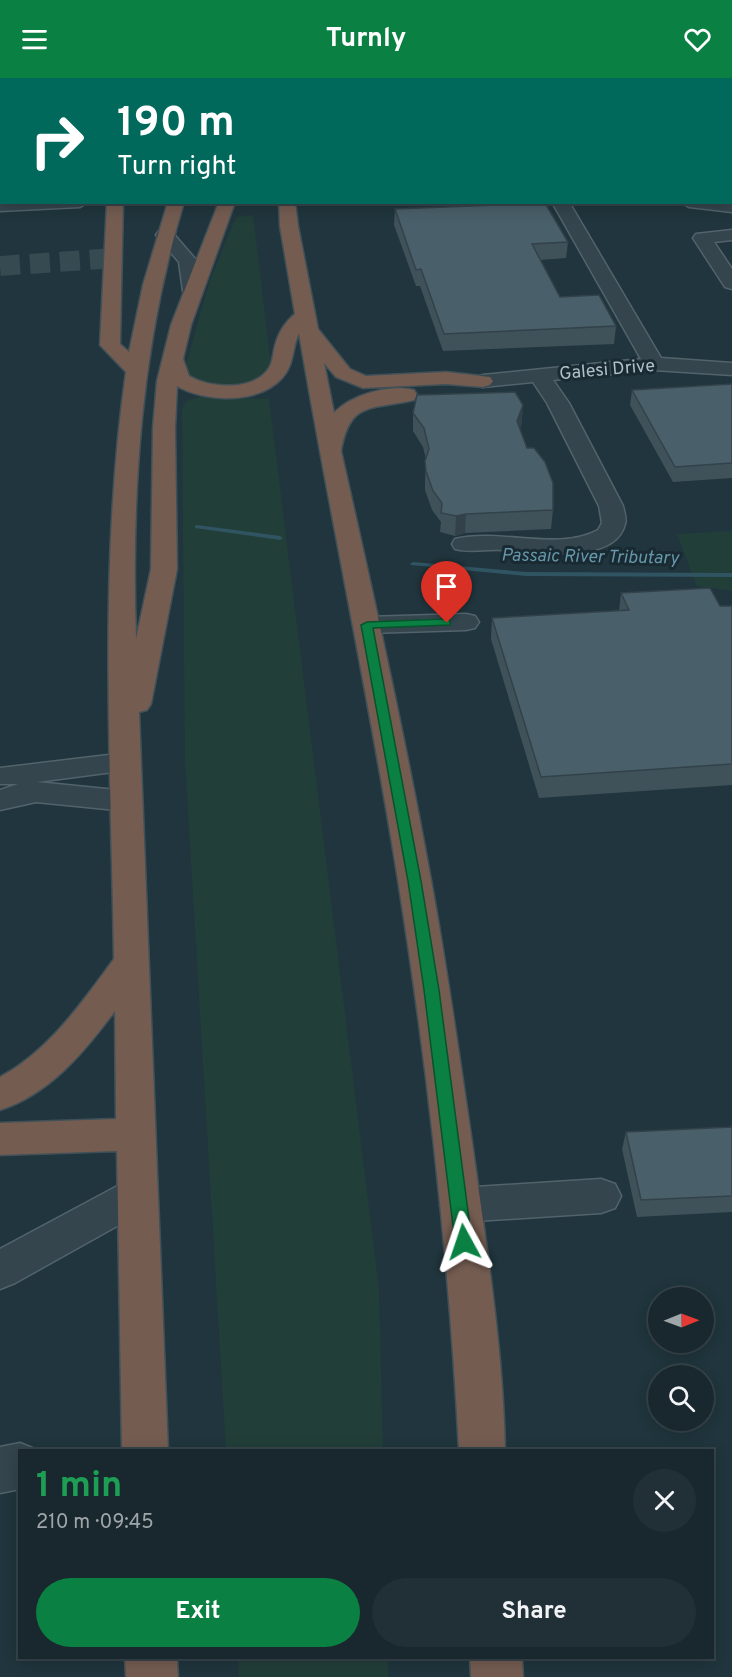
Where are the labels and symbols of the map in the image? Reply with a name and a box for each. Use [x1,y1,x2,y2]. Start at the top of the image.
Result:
street label: Galesi Drive [558,355,656,386]
water label: Passaic River Tributary [501,544,681,571]
pin [421,561,472,623]
position arrow [432,1210,496,1274]
north arrow [648,1287,714,1353]

